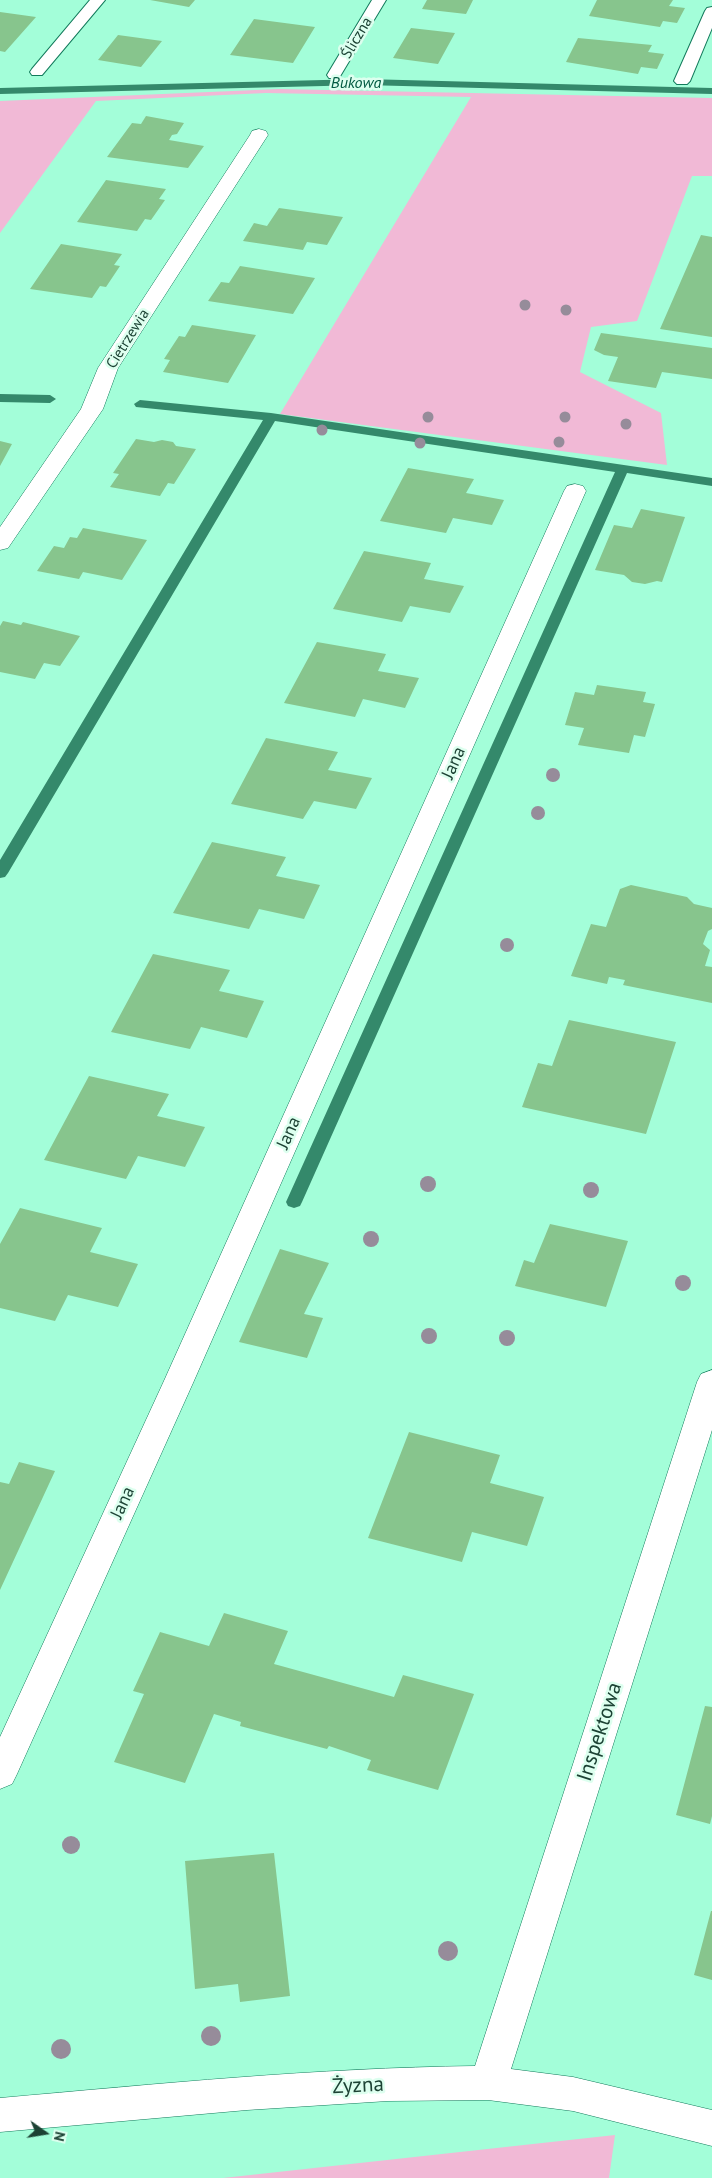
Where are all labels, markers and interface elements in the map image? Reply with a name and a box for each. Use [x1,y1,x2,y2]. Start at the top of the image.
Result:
street label: Śliczna [338,14,376,62]
water label: Bukowa [331,73,381,93]
street label: Cietrzewia [103,306,153,372]
street label: Jana [437,744,471,782]
street label: Jana [272,1114,306,1152]
street label: Jana [106,1484,140,1522]
street label: Inspektowa [572,1679,628,1785]
street label: Żyzna [332,2072,384,2100]
north arrow [20,2108,70,2158]
text: N [50,2130,69,2143]

